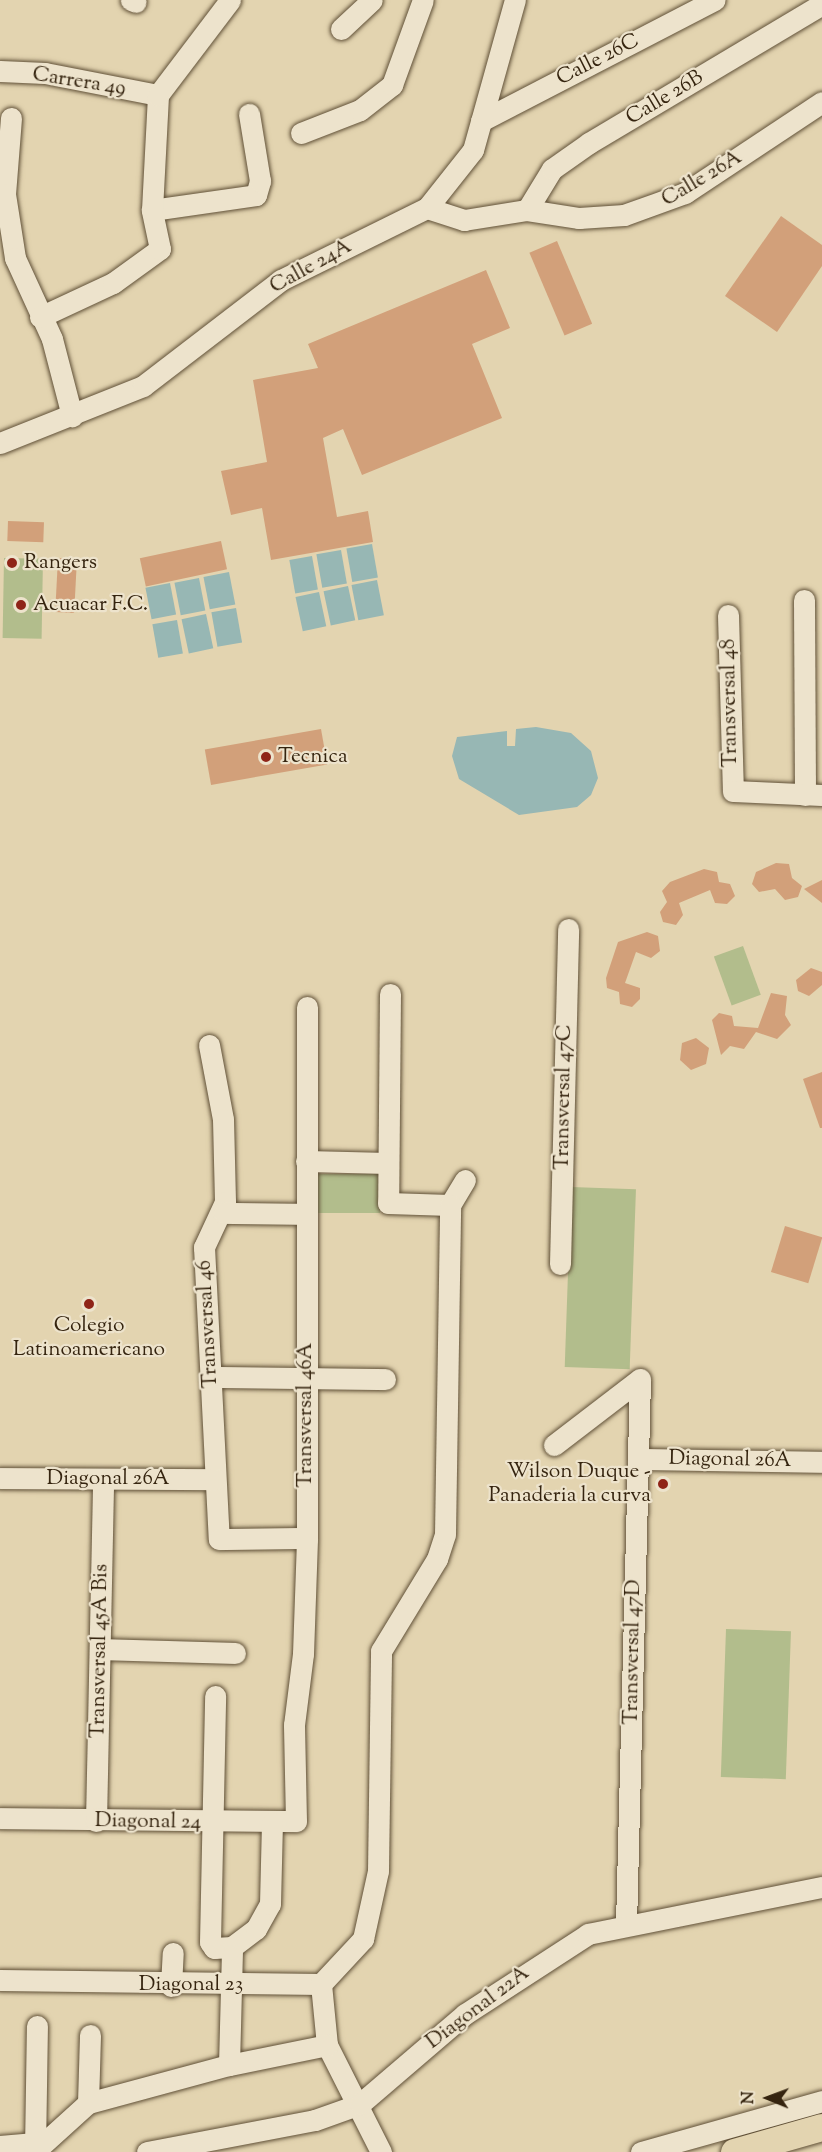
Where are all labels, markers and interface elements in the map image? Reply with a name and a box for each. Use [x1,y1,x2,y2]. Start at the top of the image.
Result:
street label: Calle 26C [552,29,644,91]
street label: Carrera 49 [31,62,127,102]
street label: Calle 26B [622,65,708,131]
street label: Calle 26A [657,145,747,213]
street label: Calle 24A [266,234,356,300]
place label: Rangers [24,550,97,576]
marker: Rangers [5,556,19,570]
place label: Acuacar F.C. [33,592,148,618]
marker: Acuacar F.C. [14,598,28,612]
street label: Transversal 48 [716,639,744,767]
place label: Tecnica [278,744,348,770]
marker: Tecnica [259,750,273,764]
street label: Transversal 47C [550,1024,578,1170]
street label: Transversal 46 [192,1259,224,1389]
marker: Colegio Latinoamericano [82,1297,96,1311]
place label: Colegio Latinoamericano [13,1313,165,1363]
street label: Transversal 46A [293,1343,319,1487]
street label: Diagonal 26A [668,1446,792,1474]
place label: Wilson Duque - Panaderia la curva [488,1459,651,1509]
street label: Diagonal 26A [47,1466,169,1492]
marker: Wilson Duque - Panaderia la curva [656,1477,670,1491]
street label: Transversal 45A Bis [86,1564,114,1738]
street label: Transversal 47D [619,1579,647,1725]
street label: Diagonal 24 [95,1808,201,1836]
street label: Diagonal 22A [421,1961,535,2055]
street label: Diagonal 23 [139,1972,243,1998]
north arrow [738,2068,798,2128]
text: N [738,2091,761,2104]

